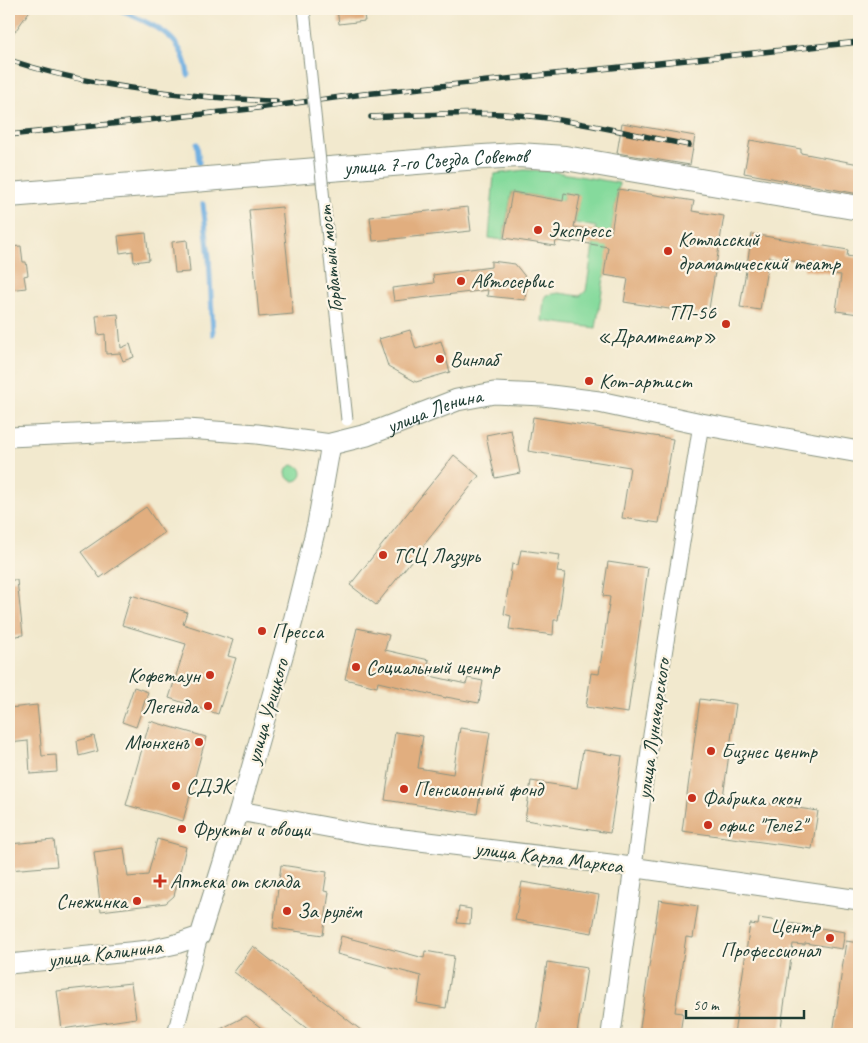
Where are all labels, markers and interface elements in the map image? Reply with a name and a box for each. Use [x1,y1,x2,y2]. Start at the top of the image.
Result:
street label: улица 7-го Съезда Советов [341,142,532,181]
street label: Горбатый мост [311,203,349,314]
place label: Экспресс [548,217,612,243]
marker: Экспресс [532,224,544,236]
place label: Котласский драматический театр [678,226,842,276]
marker: Котласский драматический театр [662,245,674,257]
place label: Автоcервис [471,268,555,294]
marker: Автоcервис [455,275,467,287]
place label: ТП-56 «Драмтеатр» [597,299,717,349]
marker: ТП-56 «Драмтеатр» [720,318,732,330]
place label: Винлаб [450,346,503,372]
marker: Винлаб [434,353,446,365]
place label: Кот-артист [599,368,692,394]
marker: Кот-артист [583,375,595,387]
street label: улица Ленина [381,382,487,440]
place label: ТСЦ Лазурь [393,542,482,569]
marker: ТСЦ Лазурь [377,549,389,561]
place label: Пресса [272,618,325,644]
marker: Пресса [256,625,268,637]
street label: улица Урицкого [239,654,295,768]
place label: Социальный центр [366,654,501,680]
street label: улица Луначарского [630,654,676,803]
marker: Социальный центр [350,661,362,673]
place label: Кофетаун [128,662,201,688]
marker: Кофетаун [204,669,216,681]
place label: Легенда [142,693,200,719]
marker: Легенда [202,700,214,712]
place label: Мюнхенъ [125,729,190,755]
marker: Мюнхенъ [193,736,205,748]
place label: Бизнес центр [721,738,818,765]
marker: Бизнес центр [705,745,717,757]
place label: СДЭК [186,773,236,799]
place label: Пенсионный фонд [414,776,545,802]
marker: СДЭК [170,780,182,792]
marker: Пенсионный фонд [398,783,410,795]
place label: Фабрика окон [702,785,802,811]
marker: Фабрика окон [686,792,698,804]
place label: офис "Теле2" [718,812,810,838]
place label: Фрукты и овощи [192,816,311,842]
marker: офис "Теле2" [702,819,714,831]
marker: Фрукты и овощи [176,823,188,835]
street label: улица Карла Маркса [471,835,626,879]
place label: Аптека от склада [170,868,301,894]
marker: Аптека от склада [154,875,166,887]
place label: Снежинка [56,888,129,914]
marker: Снежинка [131,895,143,907]
place label: За рулём [297,898,363,924]
marker: За рулём [281,905,293,917]
place label: Центр Профессионал [721,913,822,963]
marker: Центр Профессионал [824,932,836,944]
street label: улица Калинина [45,933,165,973]
scale bar [686,988,803,1020]
text: 50 m [693,996,720,1015]

